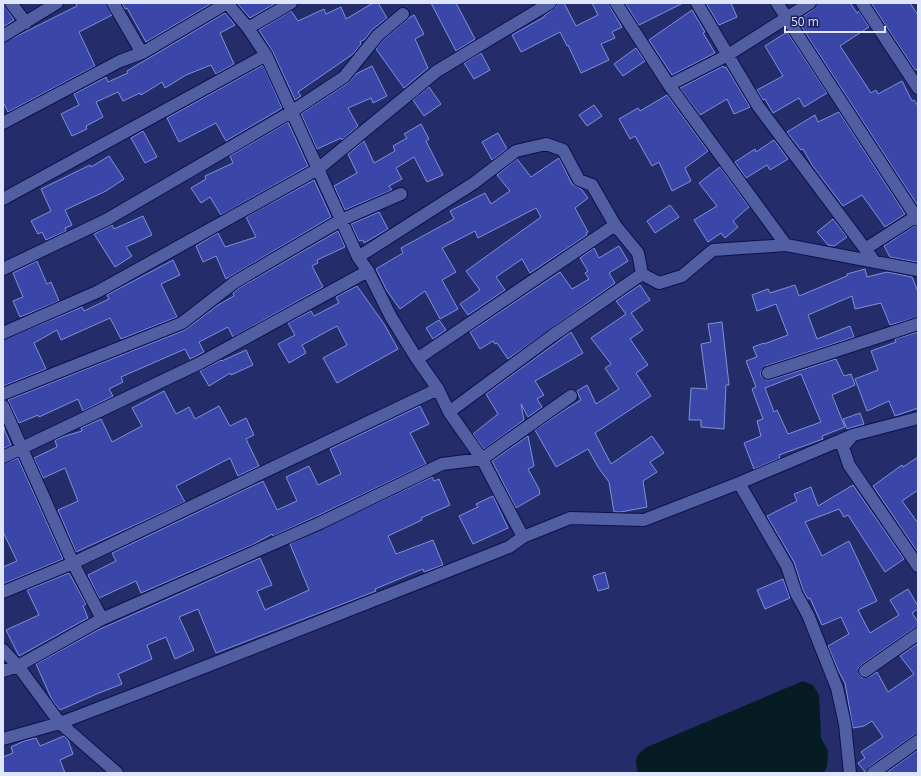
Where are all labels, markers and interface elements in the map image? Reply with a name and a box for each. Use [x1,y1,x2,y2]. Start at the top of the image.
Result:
scale bar [785,8,885,34]
text: 50 m [791,13,819,30]

